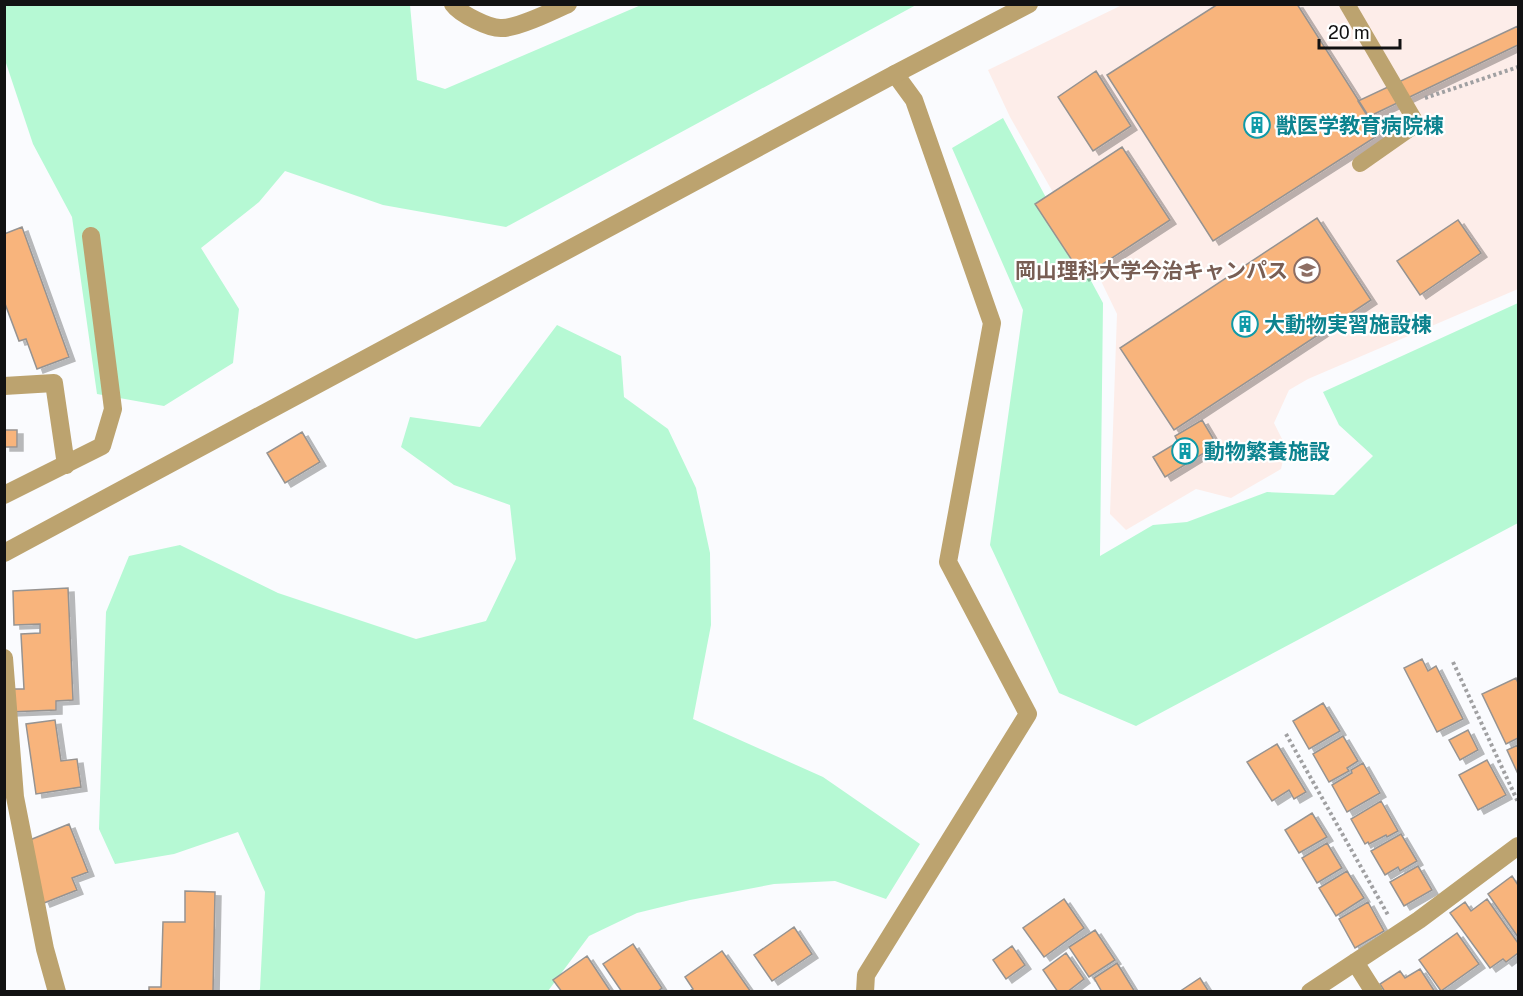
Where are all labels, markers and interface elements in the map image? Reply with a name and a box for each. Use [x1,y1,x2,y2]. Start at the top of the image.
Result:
scale bar [1319,12,1400,50]
text: 20 m [1328,22,1370,43]
building icon: 獣医学教育病院棟 [1242,110,1272,140]
place label: 獣医学教育病院棟 [1276,113,1444,138]
school or university icon: 岡山理科大学今治キャンパス [1292,255,1322,285]
place label: 岡山理科大学今治キャンパス [1015,258,1288,283]
building icon: 大動物実習施設棟 [1230,309,1260,339]
place label: 大動物実習施設棟 [1264,312,1432,337]
building icon: 動物繁養施設 [1170,436,1200,466]
place label: 動物繁養施設 [1204,439,1330,464]

